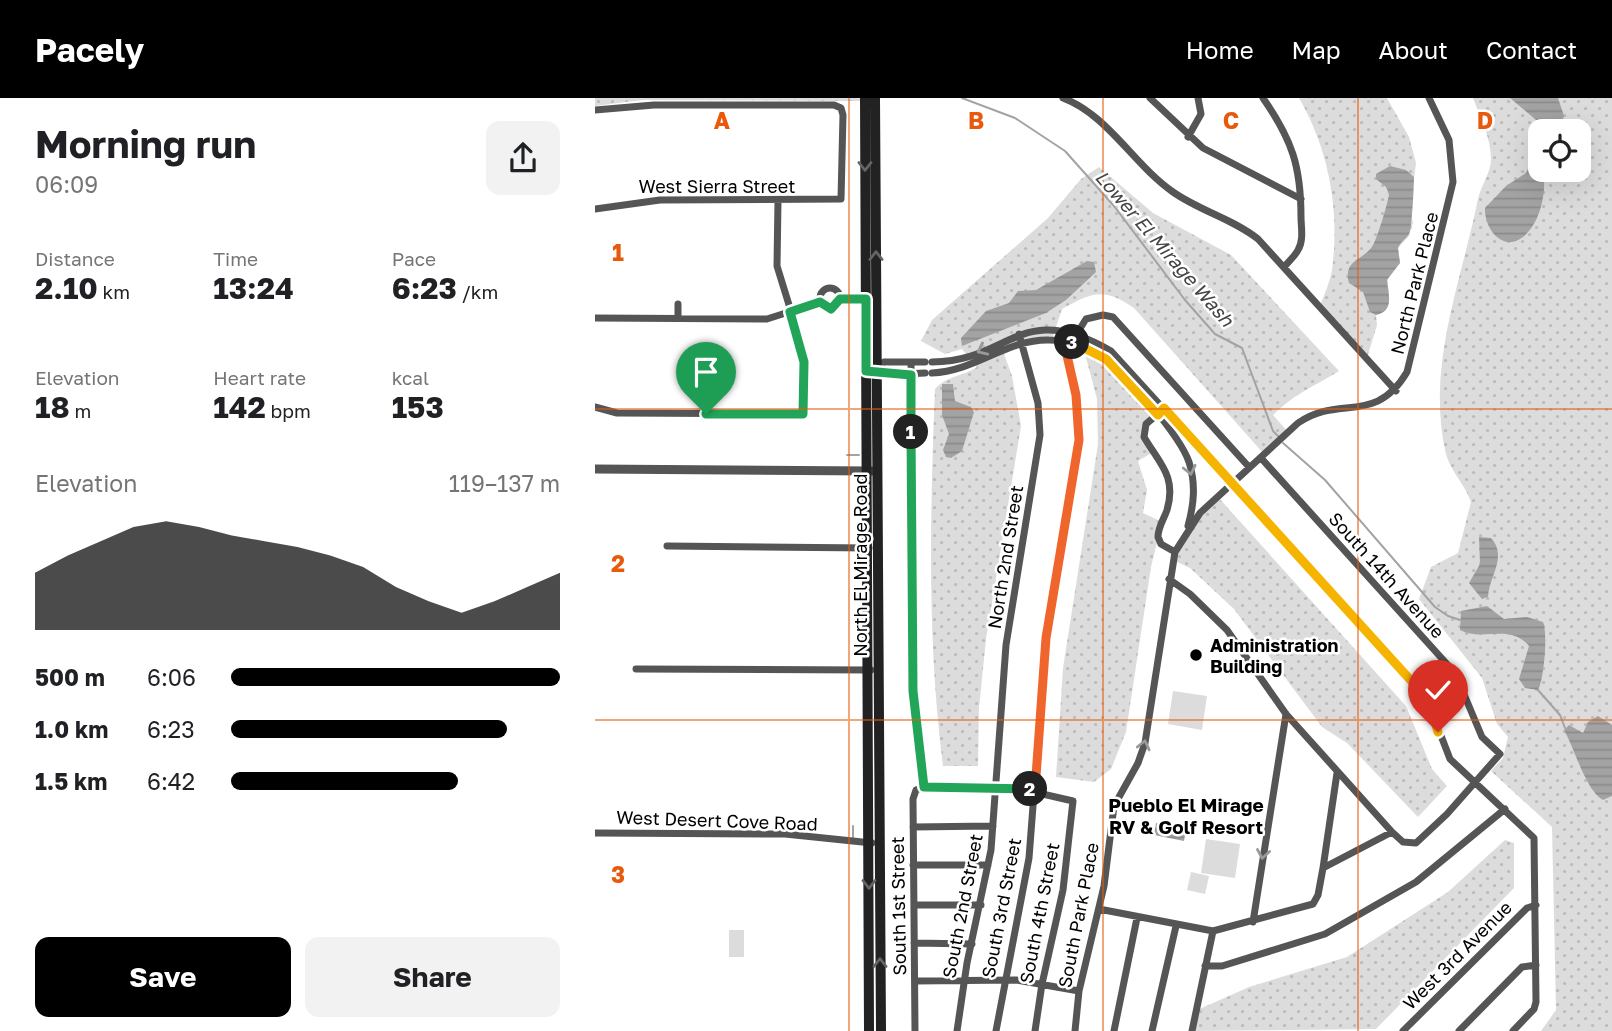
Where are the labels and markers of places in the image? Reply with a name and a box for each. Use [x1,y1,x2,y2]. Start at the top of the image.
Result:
pin: 3 [1055,324,1089,360]
pin [676,342,736,414]
pin: 1 [893,414,929,450]
place label: Administration Building [1210,634,1338,677]
marker: Administration Building [1188,647,1204,663]
pin [1408,660,1468,732]
pin: 2 [1013,772,1047,806]

